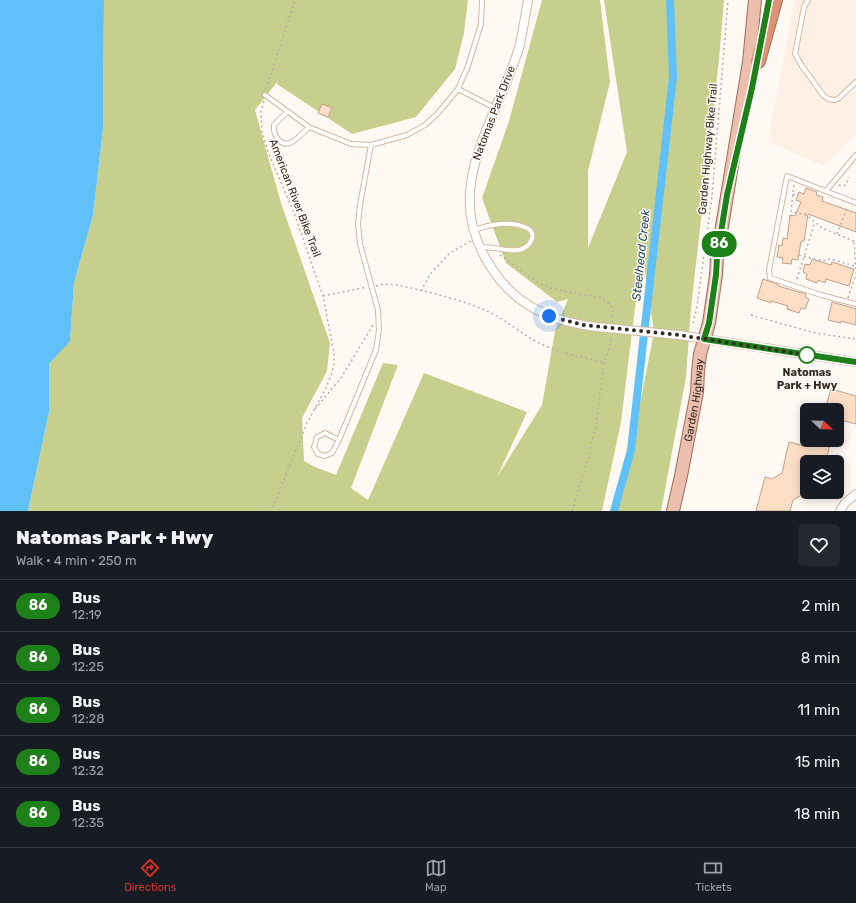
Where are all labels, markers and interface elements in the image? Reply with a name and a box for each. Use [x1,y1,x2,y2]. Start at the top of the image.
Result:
street label: Natomas Park Drive [470,64,518,162]
street label: Garden Highway Bike Trail [696,83,720,215]
street label: American River Bike Trail [267,137,323,259]
water label: Steelhead Creek [629,208,653,301]
line badge: 86 [701,231,737,257]
text: 86 [710,235,728,252]
your location [539,306,559,326]
marker: Natomas Park + Hwy [798,346,816,364]
street label: Garden Highway [681,358,706,443]
place label: Natomas Park + Hwy [777,366,838,392]
north arrow [800,403,844,447]
map controls [800,403,844,499]
button: layers [800,455,844,499]
button: heart [798,524,840,566]
text: Natomas Park + Hwy [16,526,213,549]
text: Walk · 4 min · 250 m [16,553,137,568]
text: Bus [72,589,100,607]
text: 86 [29,597,47,614]
text: 2 min [801,597,840,615]
text: 12:19 [72,607,102,622]
text: Bus [72,641,100,659]
text: 86 [29,649,47,666]
text: 8 min [801,649,840,667]
text: 12:25 [72,659,104,674]
text: Bus [72,693,100,711]
text: 86 [29,701,47,718]
text: 11 min [797,701,840,719]
text: 12:28 [72,711,104,726]
text: Bus [72,745,100,763]
text: 86 [29,753,47,770]
text: 15 min [795,753,840,771]
text: 12:32 [72,763,104,778]
text: Bus [72,797,100,815]
text: 86 [29,805,47,822]
text: 18 min [794,805,840,823]
text: 12:35 [72,815,104,830]
tab: Directions [124,857,176,894]
tab: Map [425,857,447,894]
tab: Tickets [695,857,732,894]

